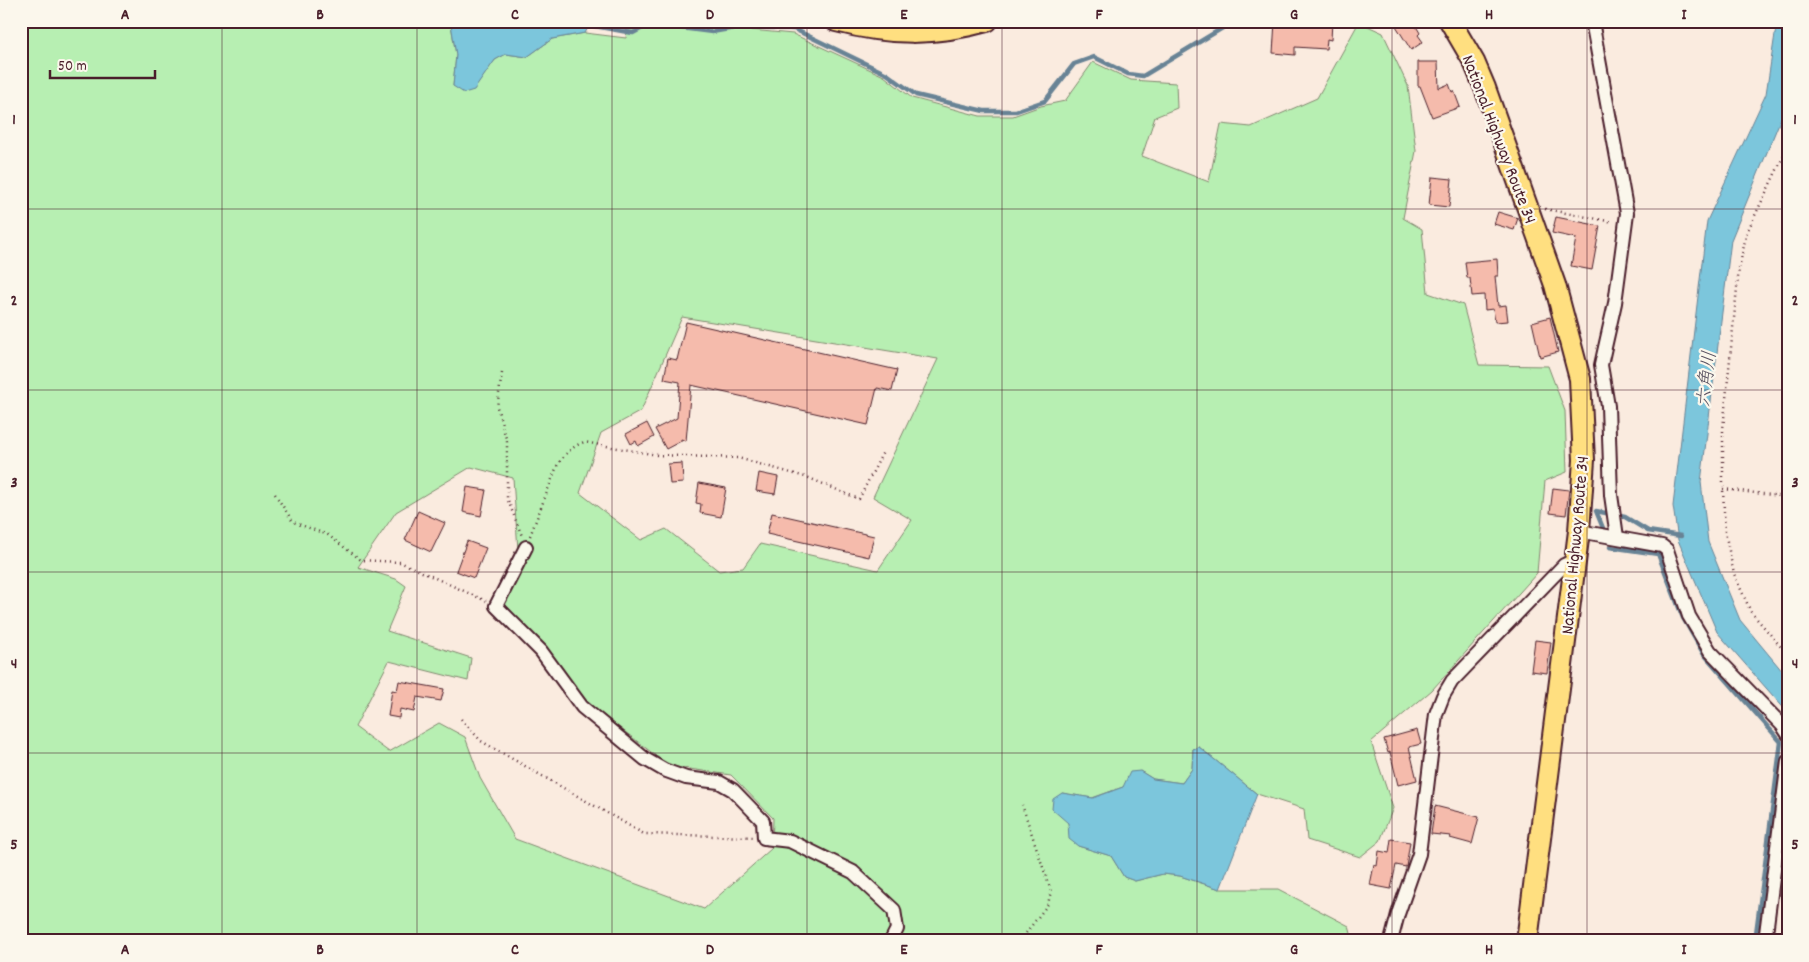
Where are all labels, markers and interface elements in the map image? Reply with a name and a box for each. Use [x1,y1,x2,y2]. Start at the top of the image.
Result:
text: A [121,4,130,27]
text: B [316,4,324,27]
text: C [511,4,519,27]
text: D [706,4,715,27]
text: E [900,4,908,27]
text: F [1095,4,1103,27]
text: G [1290,4,1298,27]
text: H [1485,4,1493,27]
text: I [1682,4,1688,27]
scale bar [50,48,155,80]
street label: National Highway Route 34 [1454,52,1541,228]
text: 50 m [58,56,87,78]
text: 1 [12,109,16,132]
text: 1 [1793,109,1797,132]
text: 2 [11,290,18,313]
text: 2 [1792,290,1799,313]
water label: 六角川 [1692,349,1725,409]
street label: National Highway Route 34 [1556,455,1597,636]
text: 3 [10,472,18,495]
text: 3 [1791,472,1799,495]
text: 4 [11,653,17,676]
text: 4 [1792,653,1798,676]
text: 5 [10,834,18,857]
text: 5 [1791,834,1799,857]
text: A [121,939,130,962]
text: B [316,939,324,962]
text: C [511,939,519,962]
text: D [706,939,715,962]
text: E [900,939,908,962]
text: F [1095,939,1103,962]
text: G [1290,939,1298,962]
text: H [1485,939,1493,962]
text: I [1682,939,1688,962]

